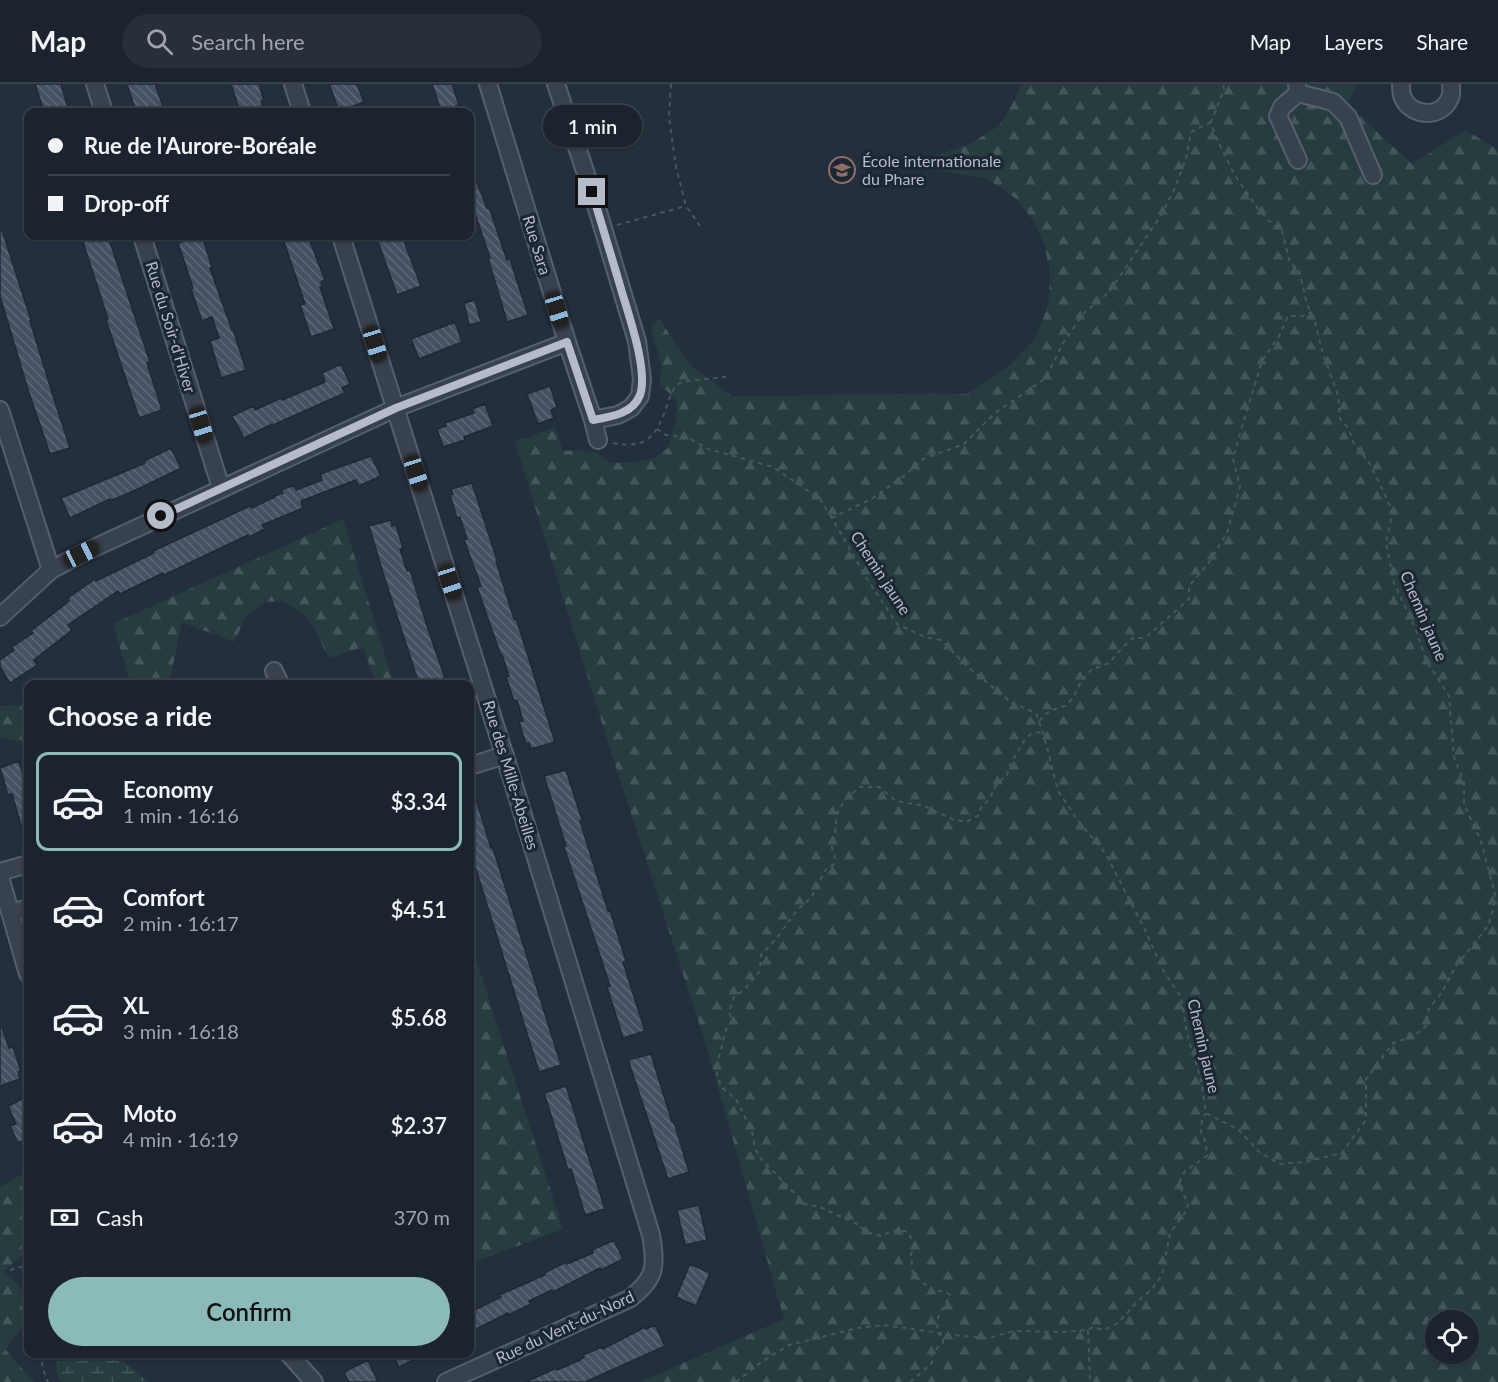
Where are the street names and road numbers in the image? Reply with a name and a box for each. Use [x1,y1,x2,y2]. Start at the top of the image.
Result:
street label: Rue Sara [519,213,556,277]
street label: Rue du Soir-d'Hiver [142,259,201,395]
street label: Chemin jaune [847,527,916,618]
street label: Chemin jaune [1397,568,1452,664]
street label: Rue des Mille-Abeilles [480,698,543,852]
street label: Chemin jaune [1184,997,1225,1095]
street label: Rue du Vent-du-Nord [493,1286,637,1367]

